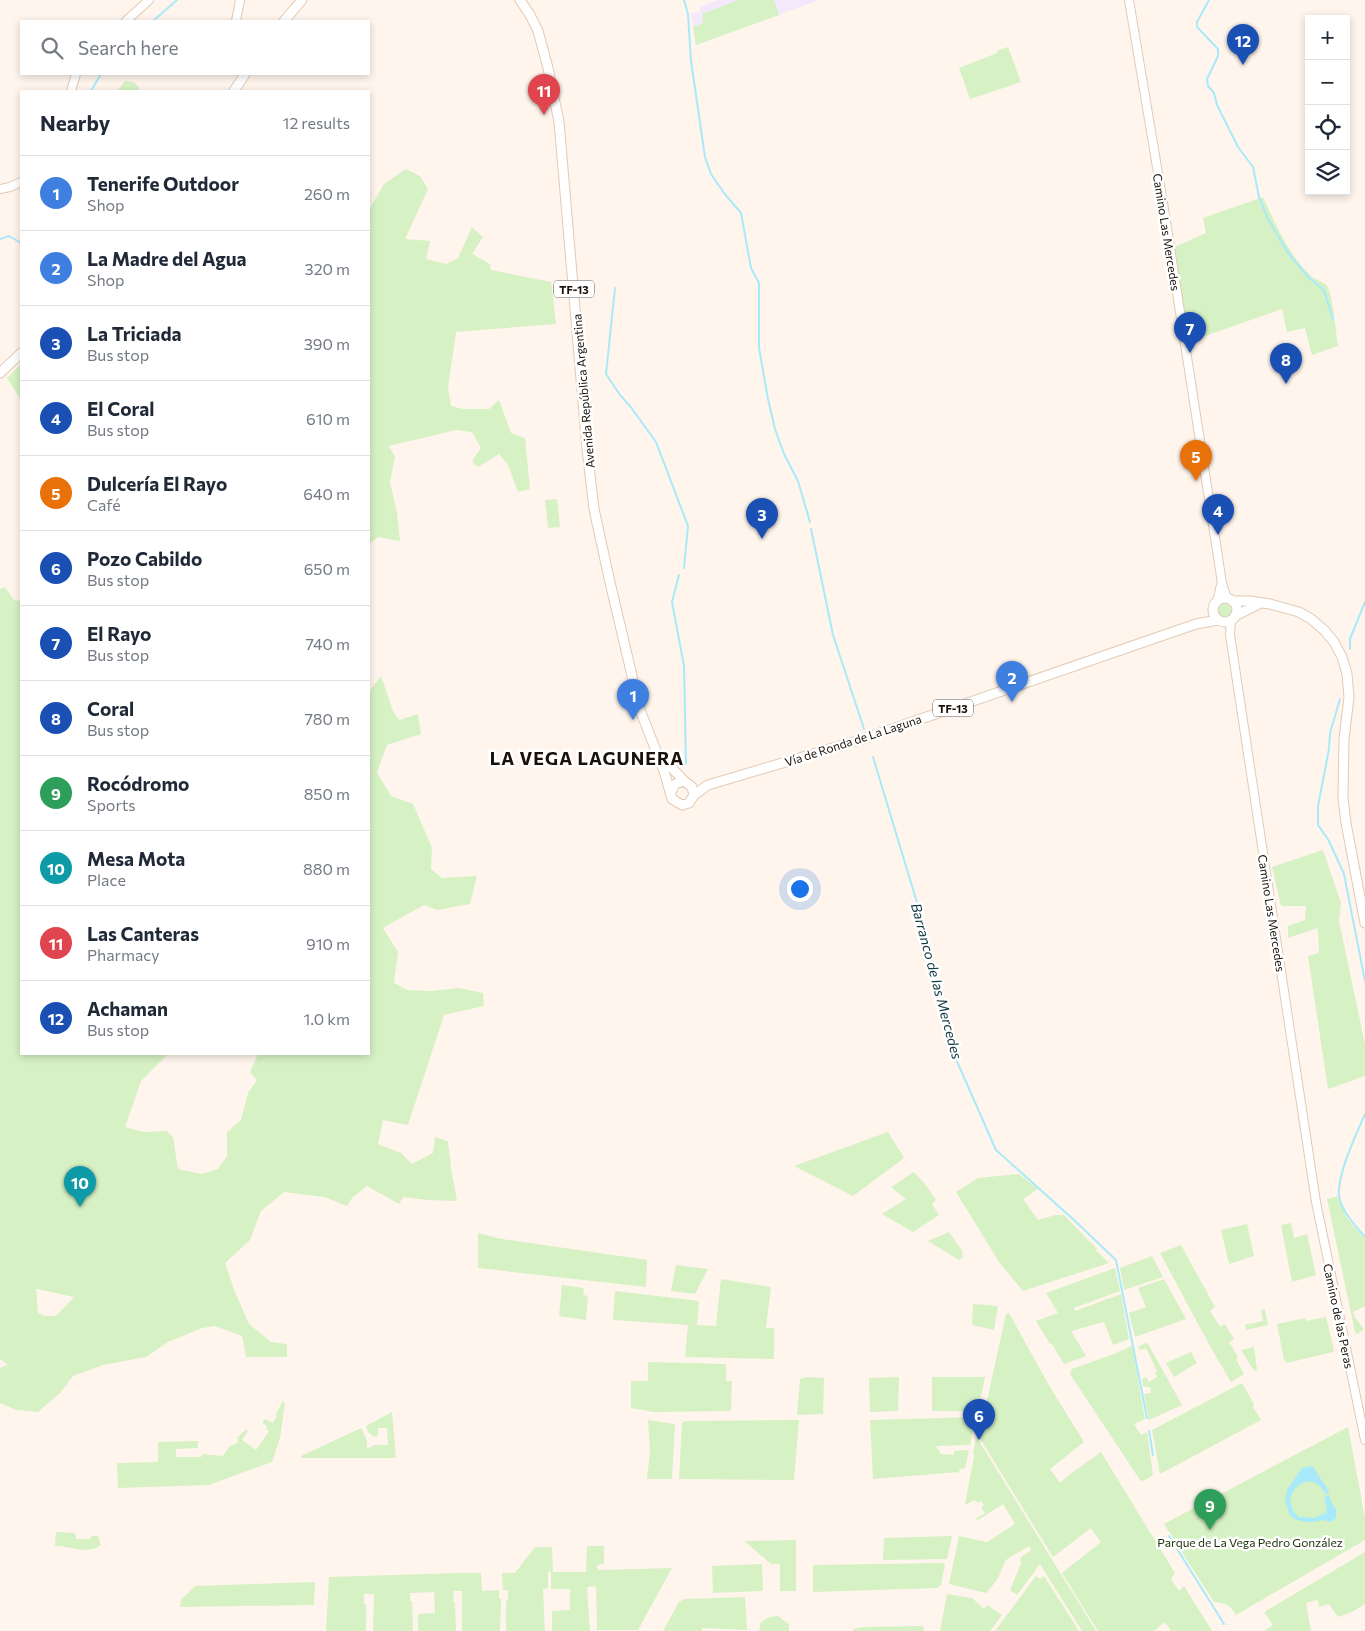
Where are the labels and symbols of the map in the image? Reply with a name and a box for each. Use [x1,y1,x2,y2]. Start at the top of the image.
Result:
pin: 12 [1227,24,1259,65]
pin: 11 [528,74,560,115]
street label: Camino Las Mercedes [1151,172,1183,292]
road number: TF-13 [554,280,594,298]
pin: 7 [1174,312,1206,353]
street label: Avenida República Argentina [569,313,597,469]
pin: 8 [1270,343,1302,384]
pin: 5 [1180,440,1212,481]
pin: 4 [1202,494,1234,535]
pin: 3 [746,498,778,539]
pin: 2 [996,661,1028,702]
pin: 1 [617,679,649,720]
road number: TF-13 [933,700,973,716]
street label: Vía de Ronda de La Laguna [783,711,923,769]
district label: LA VEGA LAGUNERA [490,747,684,769]
street label: Camino Las Mercedes [1256,853,1288,973]
your location [787,876,813,902]
water label: Barranco de las Mercedes [908,901,966,1061]
pin: 10 [64,1166,96,1207]
street label: Camino de las Peras [1321,1262,1357,1370]
pin: 6 [963,1399,995,1440]
pin: 9 [1194,1489,1226,1530]
park label: Parque de La Vega Pedro González [1157,1535,1343,1549]

